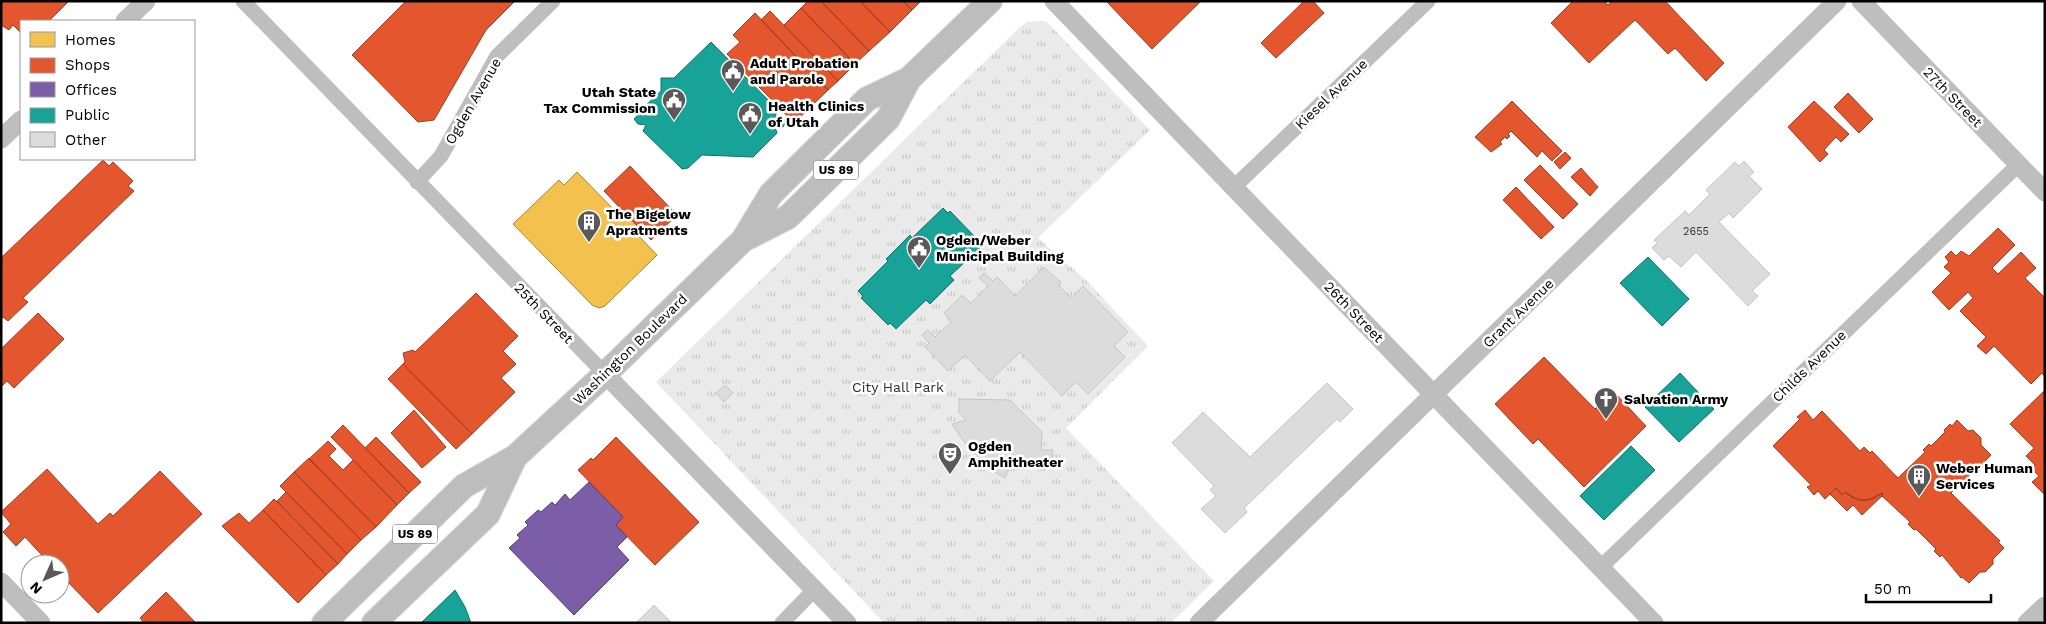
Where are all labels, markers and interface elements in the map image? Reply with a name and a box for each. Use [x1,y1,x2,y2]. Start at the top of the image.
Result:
legend [20,20,195,160]
text: Homes [65,31,116,49]
street label: Ogden Avenue [442,55,504,147]
place label: Adult Probation and Parole [750,55,859,87]
text: Shops [65,56,110,74]
street label: Kiesel Avenue [1292,56,1370,132]
public building icon: Adult Probation and Parole [720,58,746,92]
street label: 27th Street [1920,64,1986,130]
text: Offices [65,81,117,99]
place label: Utah State Tax Commission [544,84,656,116]
public building icon: Utah State Tax Commission [661,87,687,121]
place label: Health Clinics of Utah [768,98,865,130]
public building icon: Health Clinics of Utah [737,101,763,135]
text: Public [65,106,110,124]
text: Other [65,131,107,149]
road number: US 89 [814,160,858,180]
place label: The Bigelow Apratments [606,206,691,238]
building icon: The Bigelow Apratments [576,209,602,243]
house number: 2655 [1683,225,1709,238]
place label: Ogden/Weber Municipal Building [936,232,1064,264]
public building icon: Ogden/Weber Municipal Building [906,235,932,269]
street label: Grant Avenue [1479,275,1557,351]
street label: 26th Street [1321,278,1387,346]
street label: 25th Street [511,279,577,347]
street label: Washington Boulevard [570,290,690,408]
street label: Childs Avenue [1769,327,1849,405]
park label: City Hall Park [852,379,944,395]
church icon: Salvation Army [1593,386,1619,420]
place label: Salvation Army [1624,391,1728,407]
place label: Ogden Amphitheater [968,438,1063,470]
theatre icon: Ogden Amphitheater [937,441,963,475]
place label: Weber Human Services [1936,460,2033,492]
building icon: Weber Human Services [1906,463,1932,497]
road number: US 89 [392,524,438,544]
north arrow [20,554,70,604]
scale bar [1866,572,1991,604]
text: N [26,579,45,598]
text: 50 m [1874,580,1911,598]

